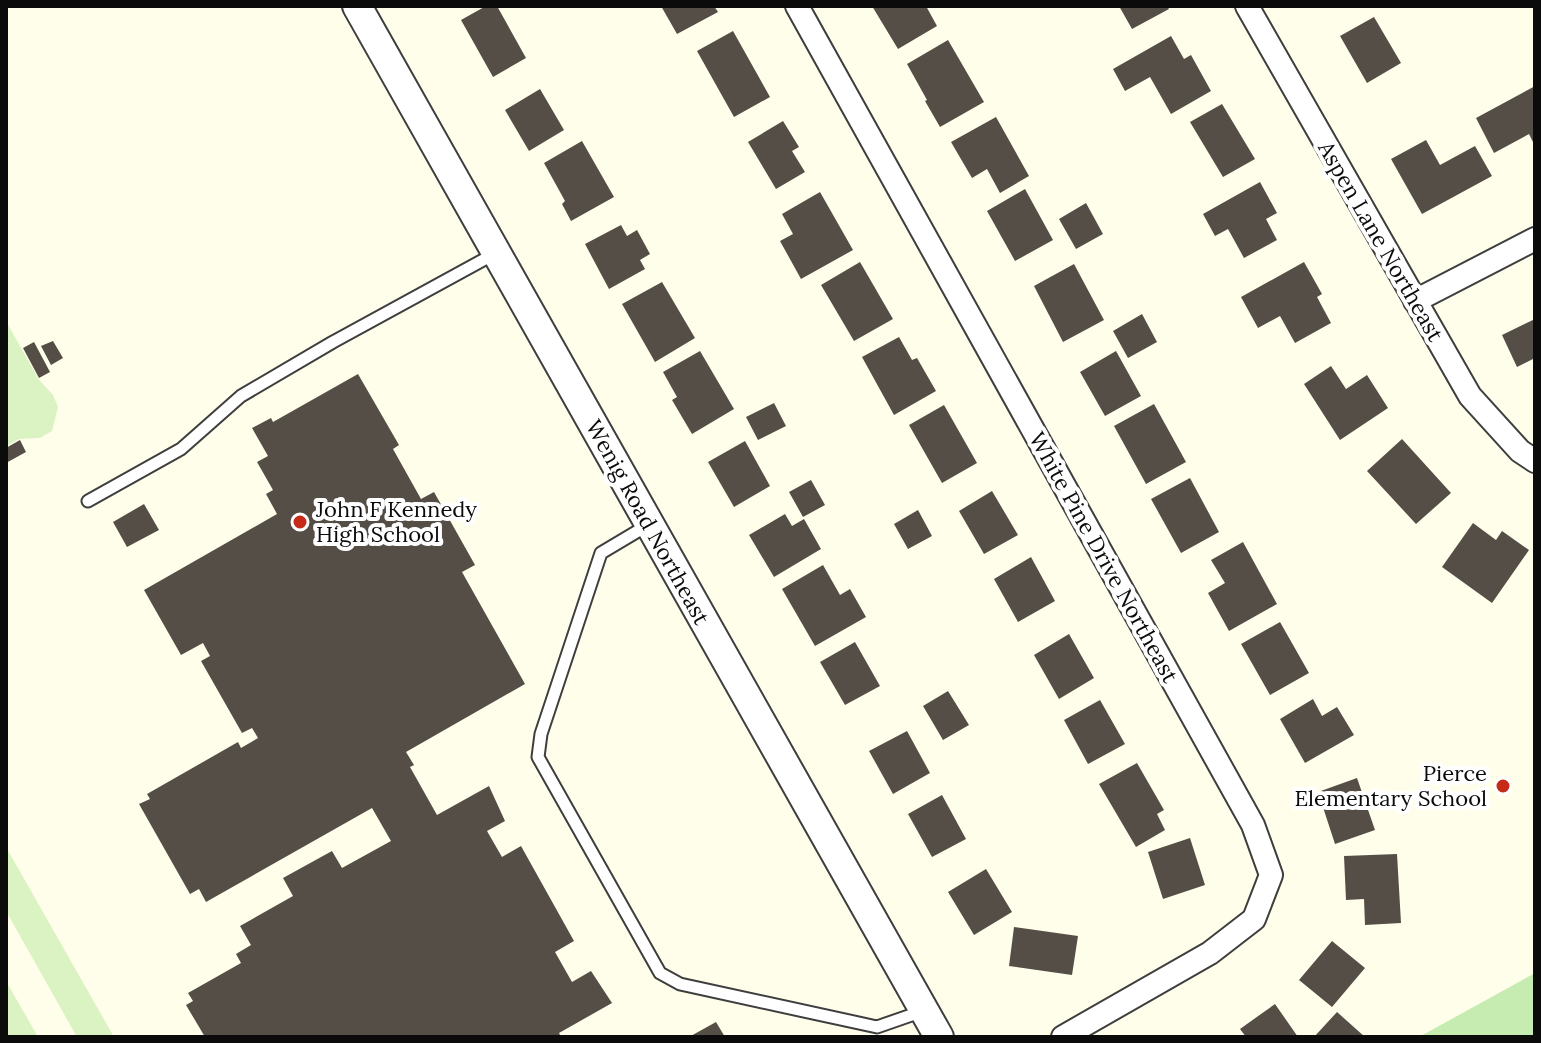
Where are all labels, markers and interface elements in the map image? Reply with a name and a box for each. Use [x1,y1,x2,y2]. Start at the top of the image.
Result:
street label: Aspen Lane Northeast [1312,135,1450,346]
street label: Wenig Road Northeast [580,415,716,630]
street label: White Pine Drive Northeast [1023,427,1185,688]
place label: John F Kennedy High School [315,495,477,548]
marker: John F Kennedy High School [291,513,309,531]
place label: Pierce Elementary School [1294,759,1487,812]
marker: Pierce Elementary School [1494,777,1512,795]

